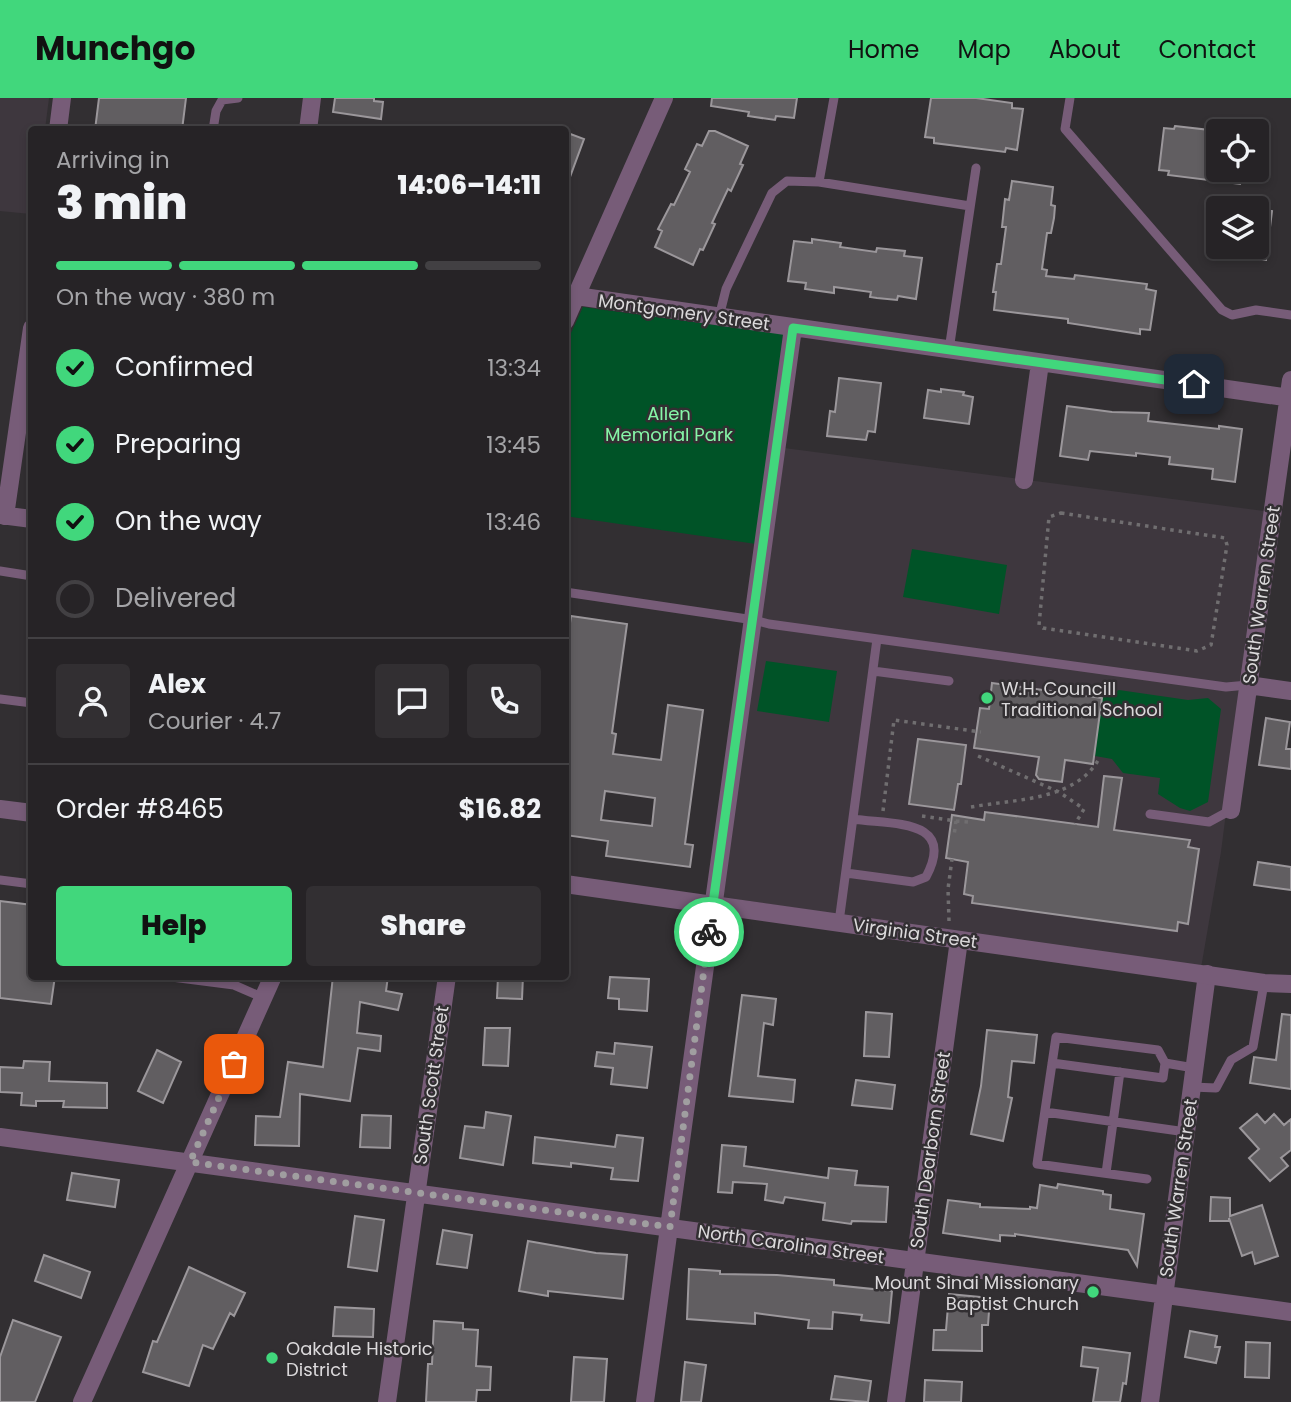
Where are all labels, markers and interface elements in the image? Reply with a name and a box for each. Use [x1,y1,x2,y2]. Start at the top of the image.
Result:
text: Munchgo [35,25,195,72]
text: Home [848,33,920,66]
text: Map [958,33,1011,66]
text: About [1049,33,1120,66]
text: Contact [1158,33,1256,66]
map controls [1206,119,1269,259]
button: locate [1206,119,1269,182]
text: Arriving in [56,144,170,176]
text: 14:06–14:11 [398,167,541,203]
text: 3 min [56,171,188,235]
button: layers [1206,196,1269,259]
text: On the way · 380 m [56,281,275,313]
street label: Montgomery Street [597,288,771,336]
icon: check [56,349,94,387]
text: Confirmed [115,349,253,385]
text: 13:34 [487,352,541,384]
pin [1164,354,1224,414]
icon: home [1175,365,1213,403]
park label: Allen Memorial Park [605,401,734,447]
icon: check [56,426,94,464]
text: Preparing [115,426,241,462]
text: 13:45 [486,429,541,461]
icon: check [56,503,94,541]
text: On the way [115,503,262,539]
street label: South Warren Street [1236,504,1286,686]
text: 13:46 [486,506,541,538]
text: Delivered [115,580,236,616]
button: person [56,664,130,738]
button: chat [375,664,449,738]
button: phone [467,664,541,738]
text: Alex [148,666,206,702]
place label: W.H. Councill Traditional School [1001,676,1162,722]
marker: W.H. Councill Traditional School [979,690,995,706]
text: Courier · 4.7 [148,705,281,737]
text: Order #8465 [56,791,224,827]
text: $16.82 [459,791,541,827]
button: Help [56,886,292,966]
button: Share [306,886,541,966]
courier [674,897,744,967]
street label: Virginia Street [851,912,979,954]
icon: bike [690,913,728,951]
street label: South Scott Street [407,1004,455,1166]
pin [204,1034,264,1094]
icon: bag [215,1045,253,1083]
street label: South Dearborn Street [904,1050,956,1250]
street label: South Warren Street [1153,1097,1203,1279]
street label: North Carolina Street [696,1219,886,1269]
place label: Mount Sinai Missionary Baptist Church [874,1270,1079,1316]
marker: Mount Sinai Missionary Baptist Church [1085,1284,1101,1300]
place label: Oakdale Historic District [286,1336,433,1382]
marker: Oakdale Historic District [264,1350,280,1366]

